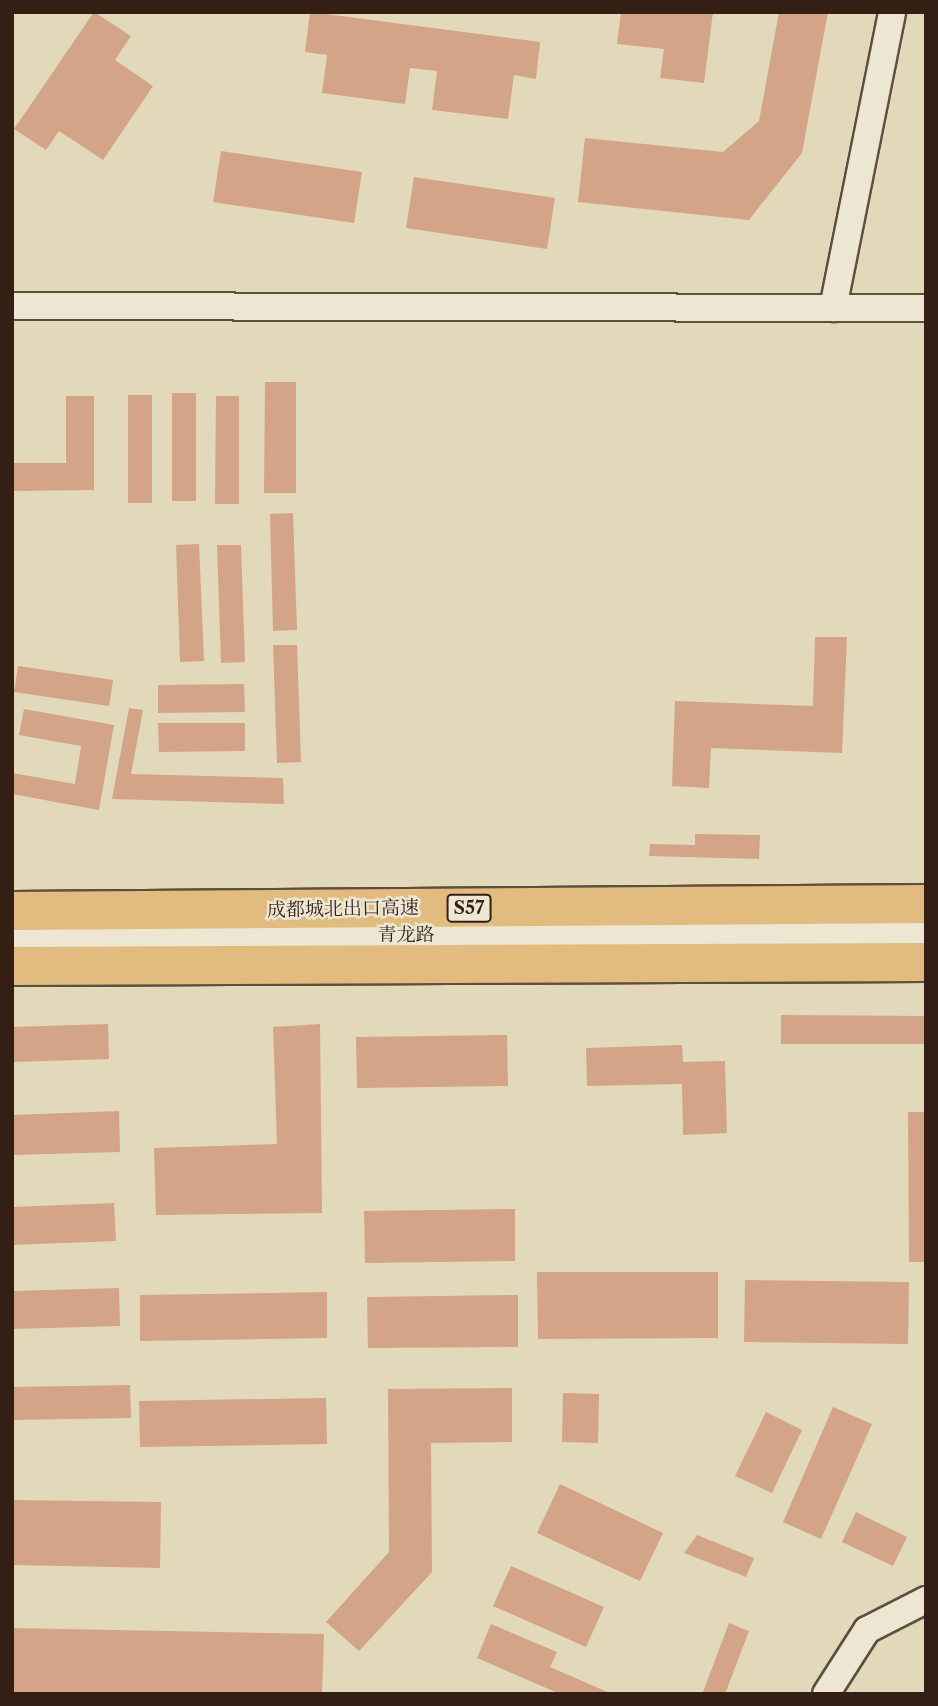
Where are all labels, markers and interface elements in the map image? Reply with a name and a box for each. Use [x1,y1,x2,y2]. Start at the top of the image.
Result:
road number: S57 [446,894,492,923]
street label: 成都城北出口高速 [267,896,419,922]
street label: 青龙路 [378,924,434,946]

